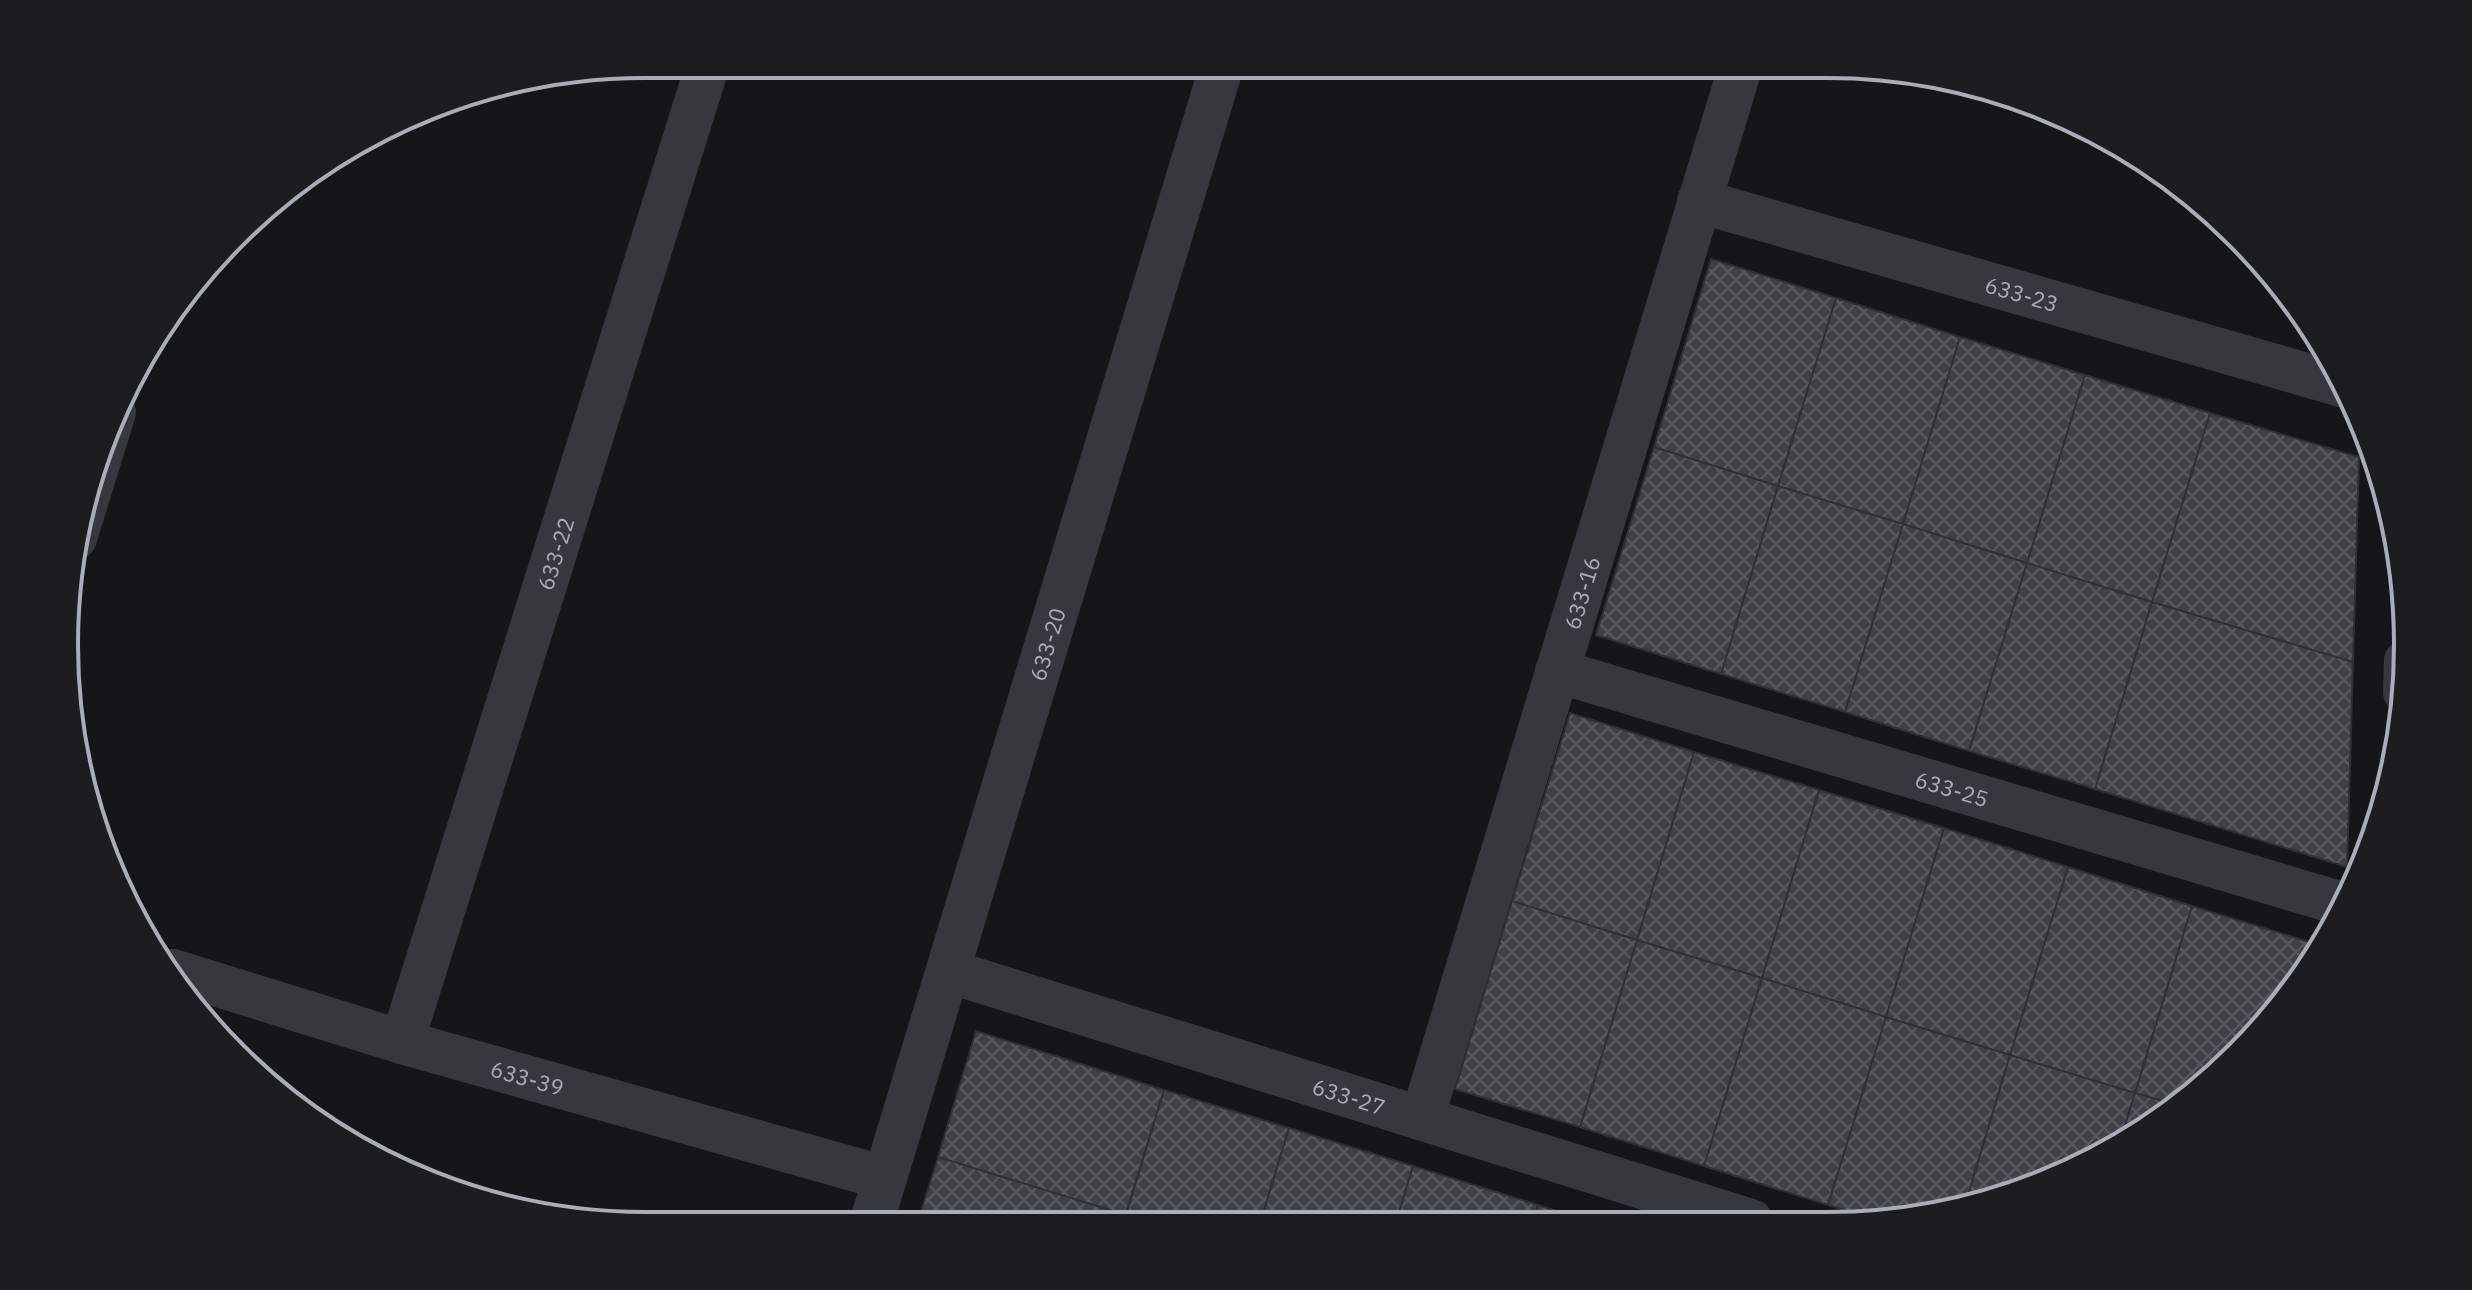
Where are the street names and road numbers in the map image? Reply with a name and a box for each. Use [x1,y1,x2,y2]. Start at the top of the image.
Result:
street label: 633-23 [1982,269,2062,318]
street label: 633-22 [530,513,580,593]
street label: 633-16 [1557,553,1606,633]
street label: 633-20 [1022,604,1071,684]
street label: 633-25 [1912,764,1992,813]
street label: 633-39 [487,1053,567,1101]
street label: 633-27 [1309,1071,1389,1121]

